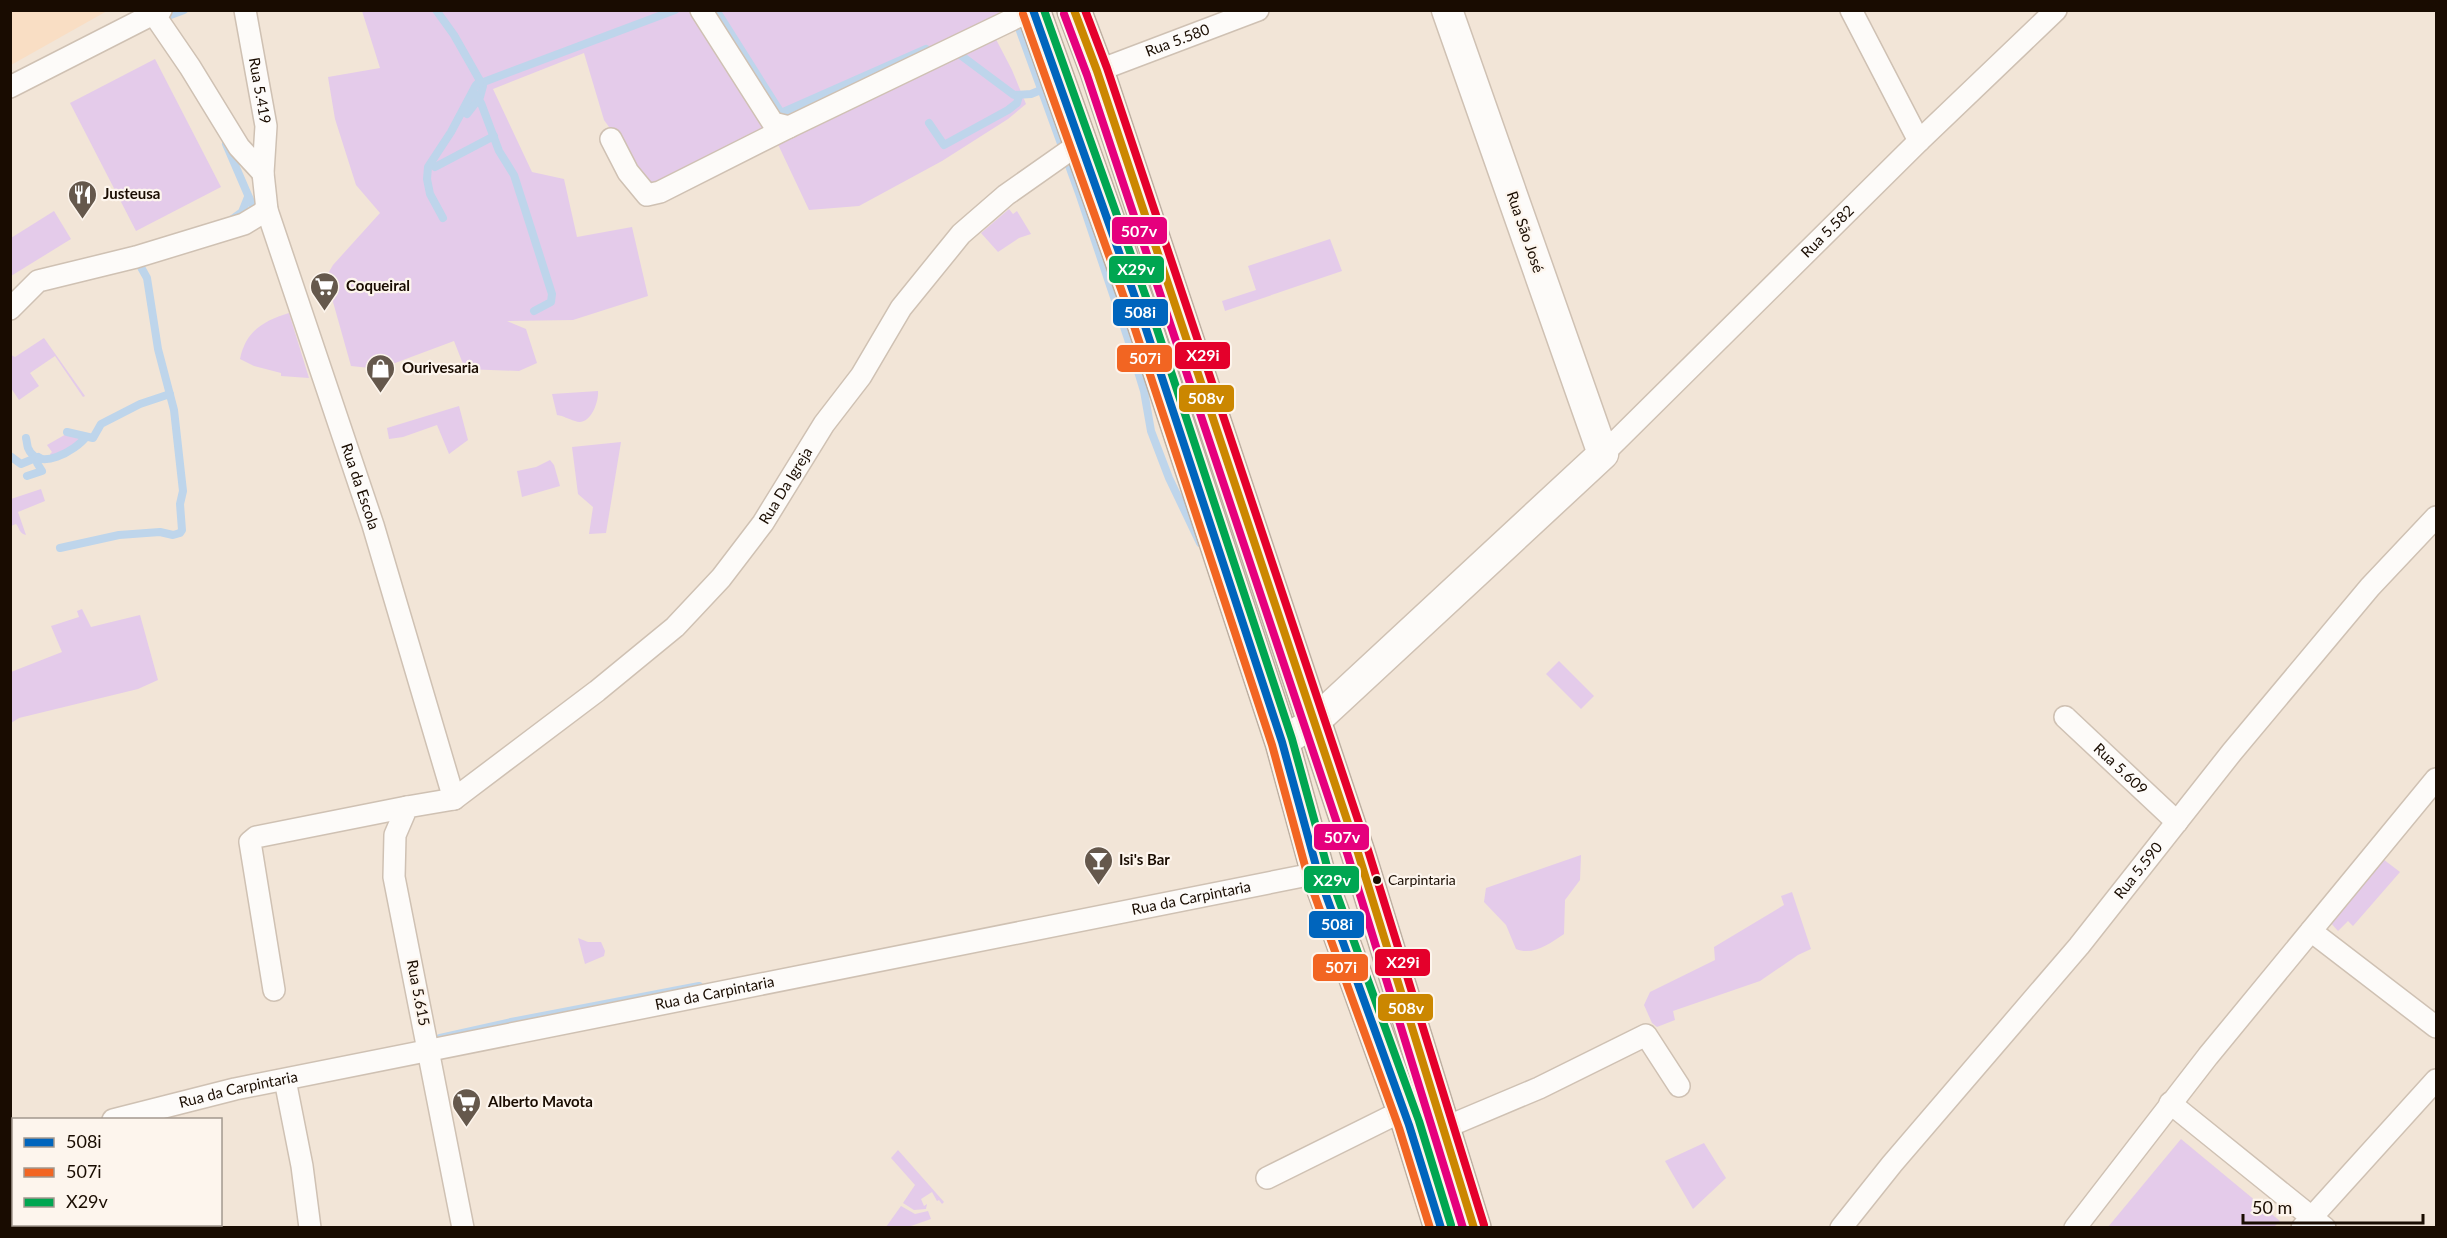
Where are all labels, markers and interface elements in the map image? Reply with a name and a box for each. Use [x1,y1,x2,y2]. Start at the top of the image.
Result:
street label: Rua 5.580 [1142,19,1212,60]
street label: Rua 5.419 [246,56,275,125]
restaurant icon: Justeusa [66,178,98,220]
place label: Justeusa [103,184,160,202]
street label: Rua São José [1504,188,1548,275]
street label: Rua 5.582 [1797,201,1857,261]
line badge: 507v [1111,216,1168,245]
text: 507v [1121,221,1158,240]
line badge: X29v [1108,255,1165,284]
text: X29v [1117,259,1155,278]
supermarket icon: Coqueiral [309,270,341,312]
place label: Coqueiral [346,276,410,294]
line badge: 508i [1112,298,1169,327]
text: 508i [1124,302,1156,321]
line badge: X29i [1174,341,1231,370]
line badge: 507i [1116,344,1173,373]
text: X29i [1186,345,1220,364]
text: 507i [1129,348,1161,367]
shop icon: Ourivesaria [365,352,397,394]
place label: Ourivesaria [402,358,479,376]
line badge: 508v [1178,384,1235,413]
text: 508v [1188,388,1225,407]
street label: Rua da Escola [338,441,384,532]
street label: Rua Da Igreja [754,443,816,527]
street label: Rua 5.609 [2090,739,2152,798]
line badge: 507v [1313,823,1370,851]
text: 507v [1324,827,1361,846]
street label: Rua 5.590 [2110,838,2166,902]
bar icon: Isi's Bar [1082,844,1114,886]
place label: Isi's Bar [1119,850,1170,868]
line badge: X29v [1303,865,1360,894]
text: X29v [1313,870,1351,889]
place label: Carpintaria [1388,871,1456,888]
marker: Carpintaria [1371,874,1383,886]
street label: Rua da Carpintaria [1130,877,1252,918]
line badge: 508i [1308,910,1365,939]
text: 508i [1321,914,1353,933]
line badge: X29i [1374,948,1431,977]
text: X29i [1386,952,1420,971]
line badge: 507i [1312,953,1369,982]
text: 507i [1325,957,1357,976]
street label: Rua 5.615 [404,958,434,1027]
street label: Rua da Carpintaria [653,972,776,1013]
line badge: 508v [1377,993,1434,1022]
text: 508v [1388,998,1425,1017]
street label: Rua da Carpintaria [177,1067,299,1111]
supermarket icon: Alberto Mavota [451,1086,483,1128]
place label: Alberto Mavota [487,1092,593,1110]
legend [12,1118,222,1226]
text: 508i [66,1130,102,1152]
text: 507i [66,1160,102,1182]
scale bar [2243,1187,2423,1225]
text: X29v [66,1190,109,1212]
text: 50 m [2252,1196,2292,1218]

